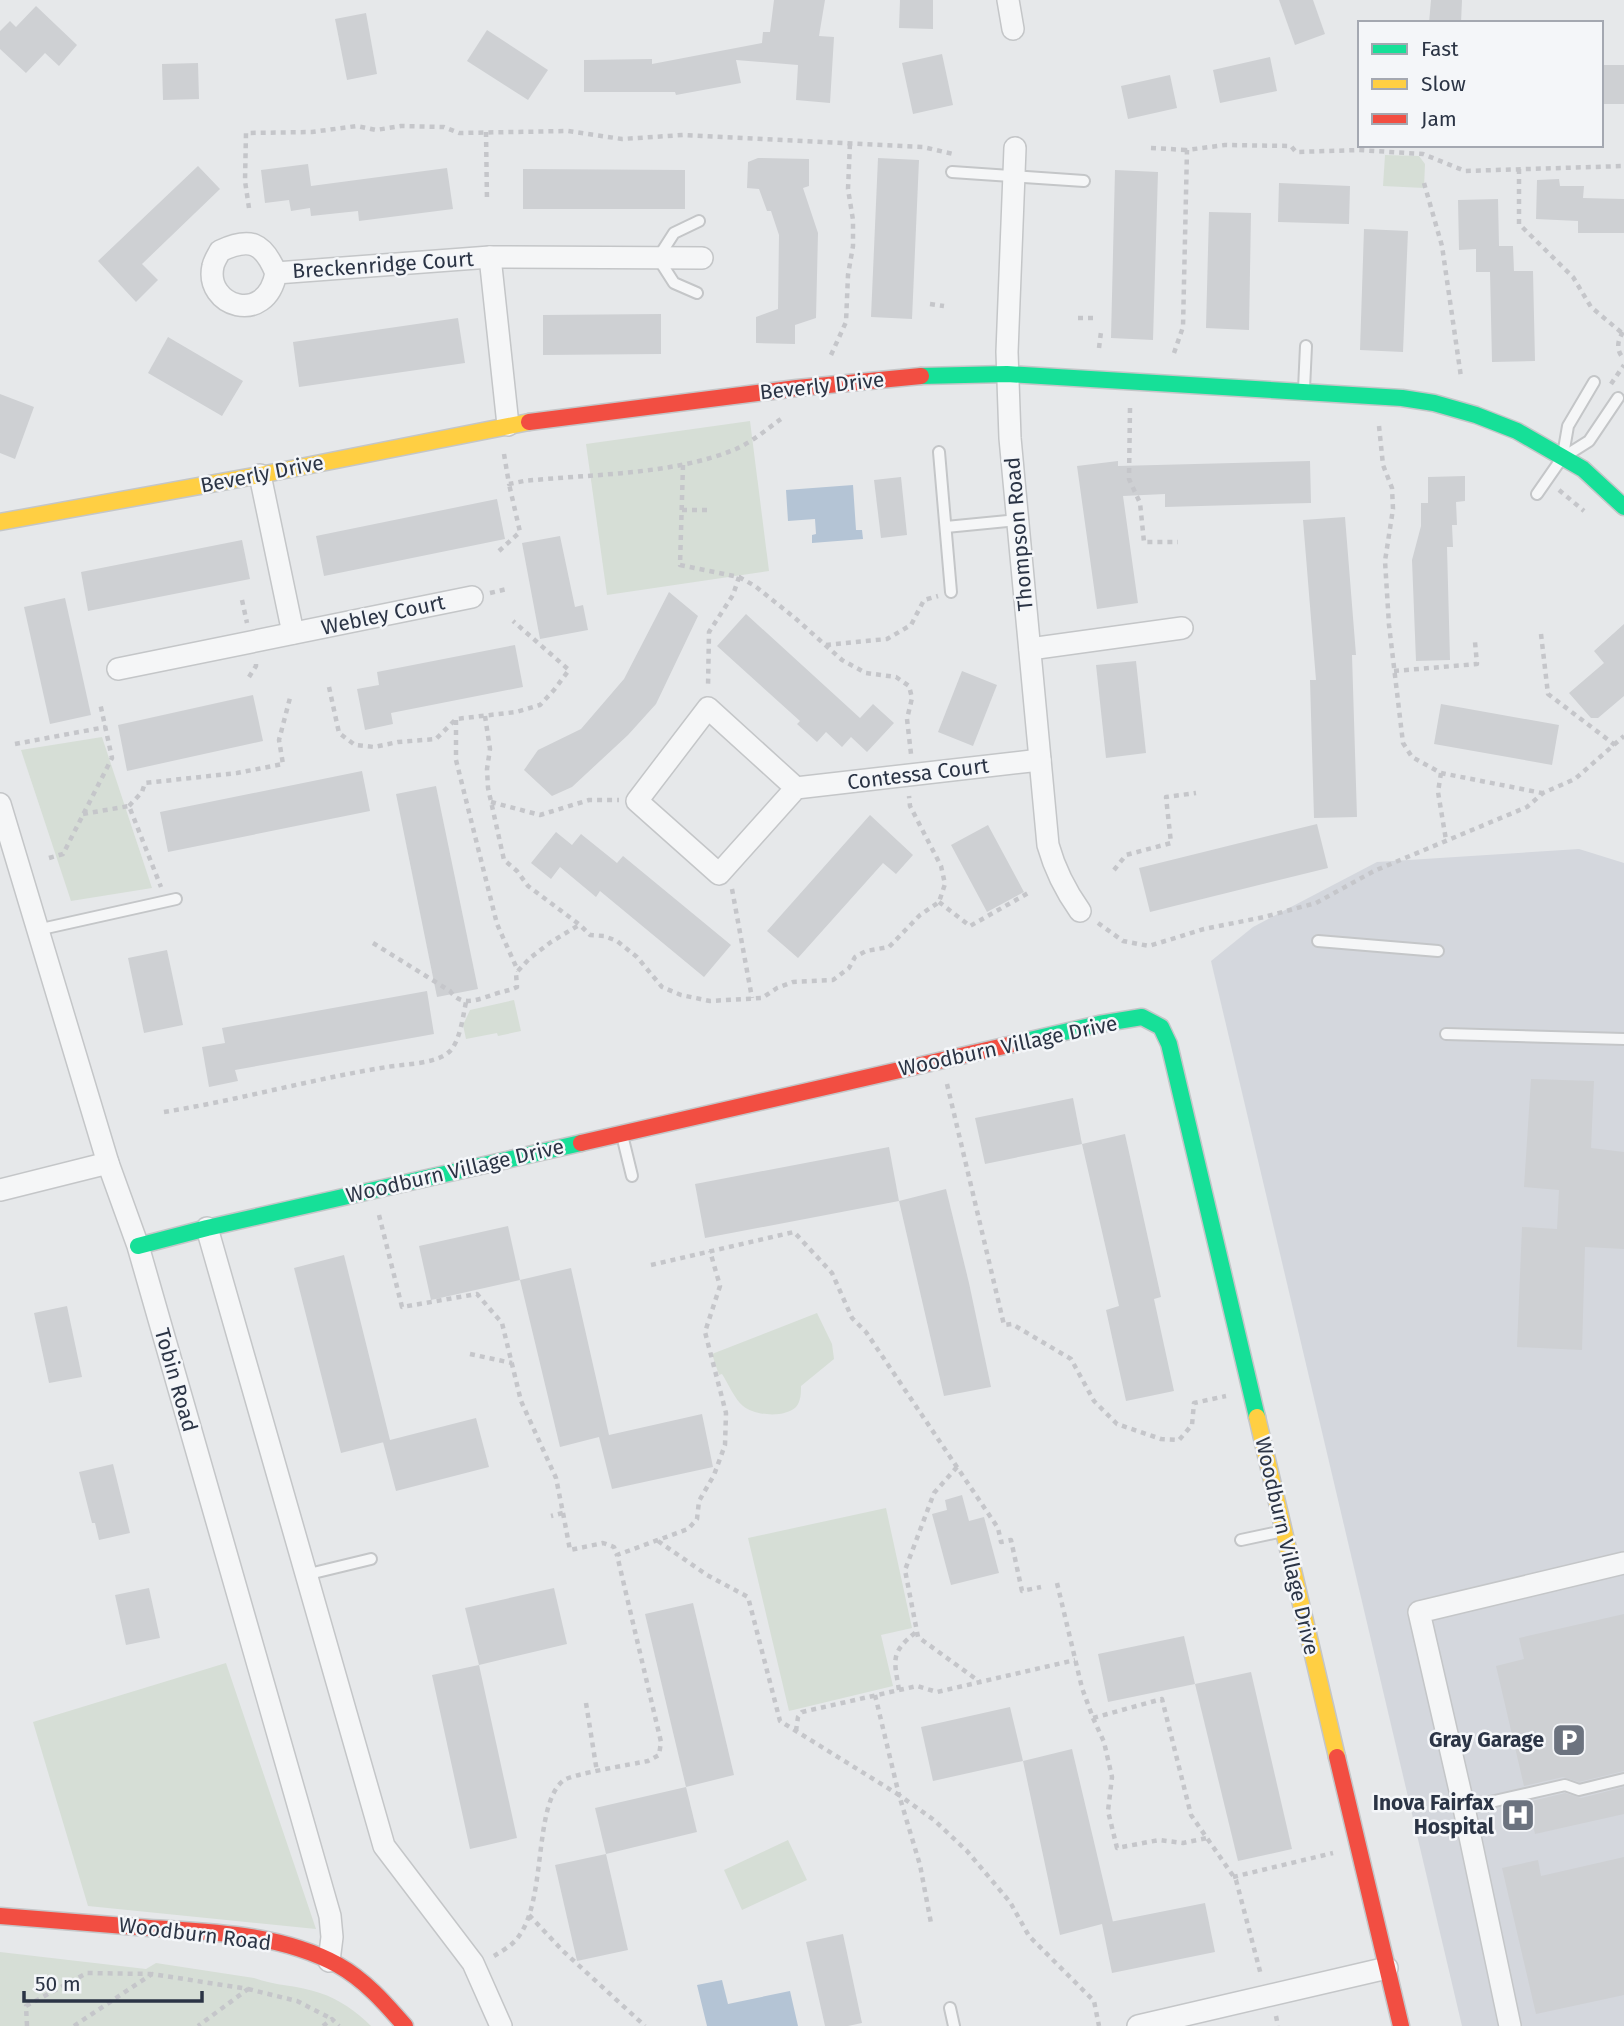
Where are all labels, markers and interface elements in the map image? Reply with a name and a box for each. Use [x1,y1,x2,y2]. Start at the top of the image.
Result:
legend [1358,21,1603,147]
text: Fast [1421,36,1459,62]
text: Slow [1421,71,1466,97]
text: Jam [1421,106,1457,132]
street label: Breckenridge Court [291,246,475,284]
street label: Beverly Drive [758,367,886,405]
street label: Beverly Drive [198,449,326,499]
street label: Thompson Road [999,456,1039,612]
street label: Webley Court [319,589,448,641]
street label: Contessa Court [846,752,991,796]
street label: Woodburn Village Drive [896,1010,1120,1082]
street label: Woodburn Village Drive [344,1133,566,1209]
street label: Tobin Road [149,1325,203,1435]
street label: Woodburn Village Drive [1249,1435,1325,1657]
parking icon: Gray Garage [1550,1721,1588,1759]
place label: Gray Garage [1429,1727,1544,1753]
place label: Inova Fairfax Hospital [1373,1790,1495,1840]
hospital icon: Inova Fairfax Hospital [1499,1796,1537,1834]
street label: Woodburn Road [117,1912,273,1956]
scale bar [24,1960,203,2004]
text: 50 m [35,1971,81,1997]

